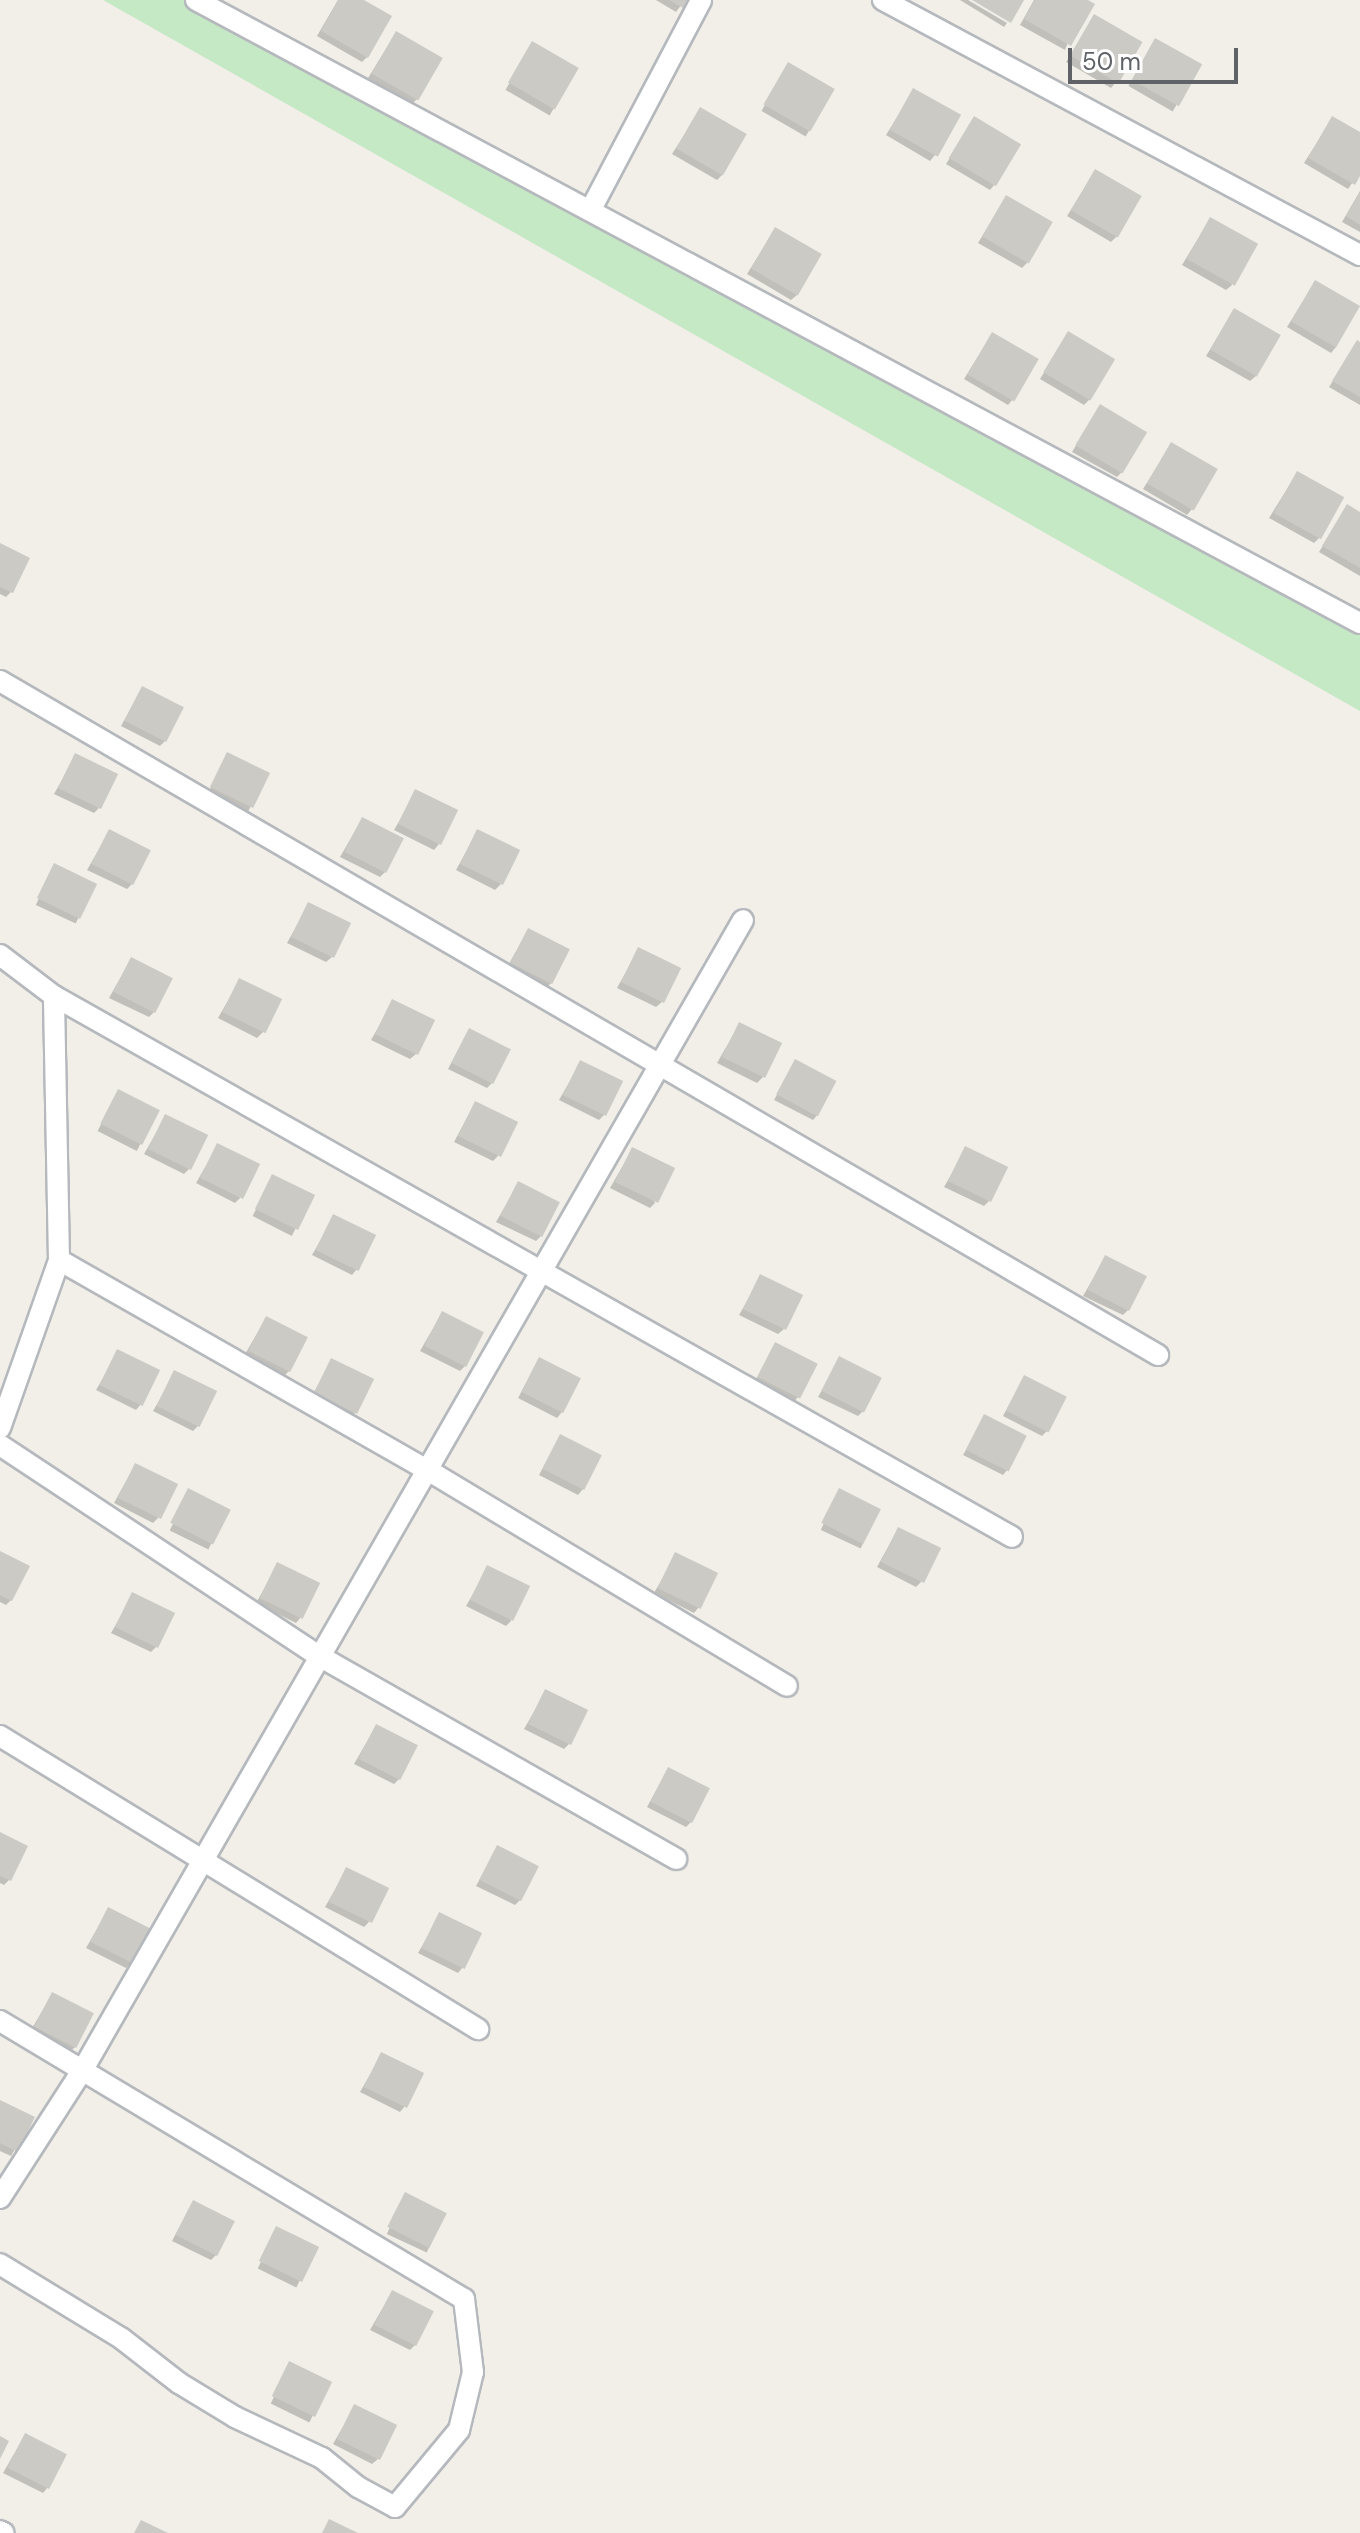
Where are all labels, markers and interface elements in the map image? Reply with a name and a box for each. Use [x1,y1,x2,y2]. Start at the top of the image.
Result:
scale bar [1072,32,1242,82]
text: 50 m [1082,46,1141,77]

